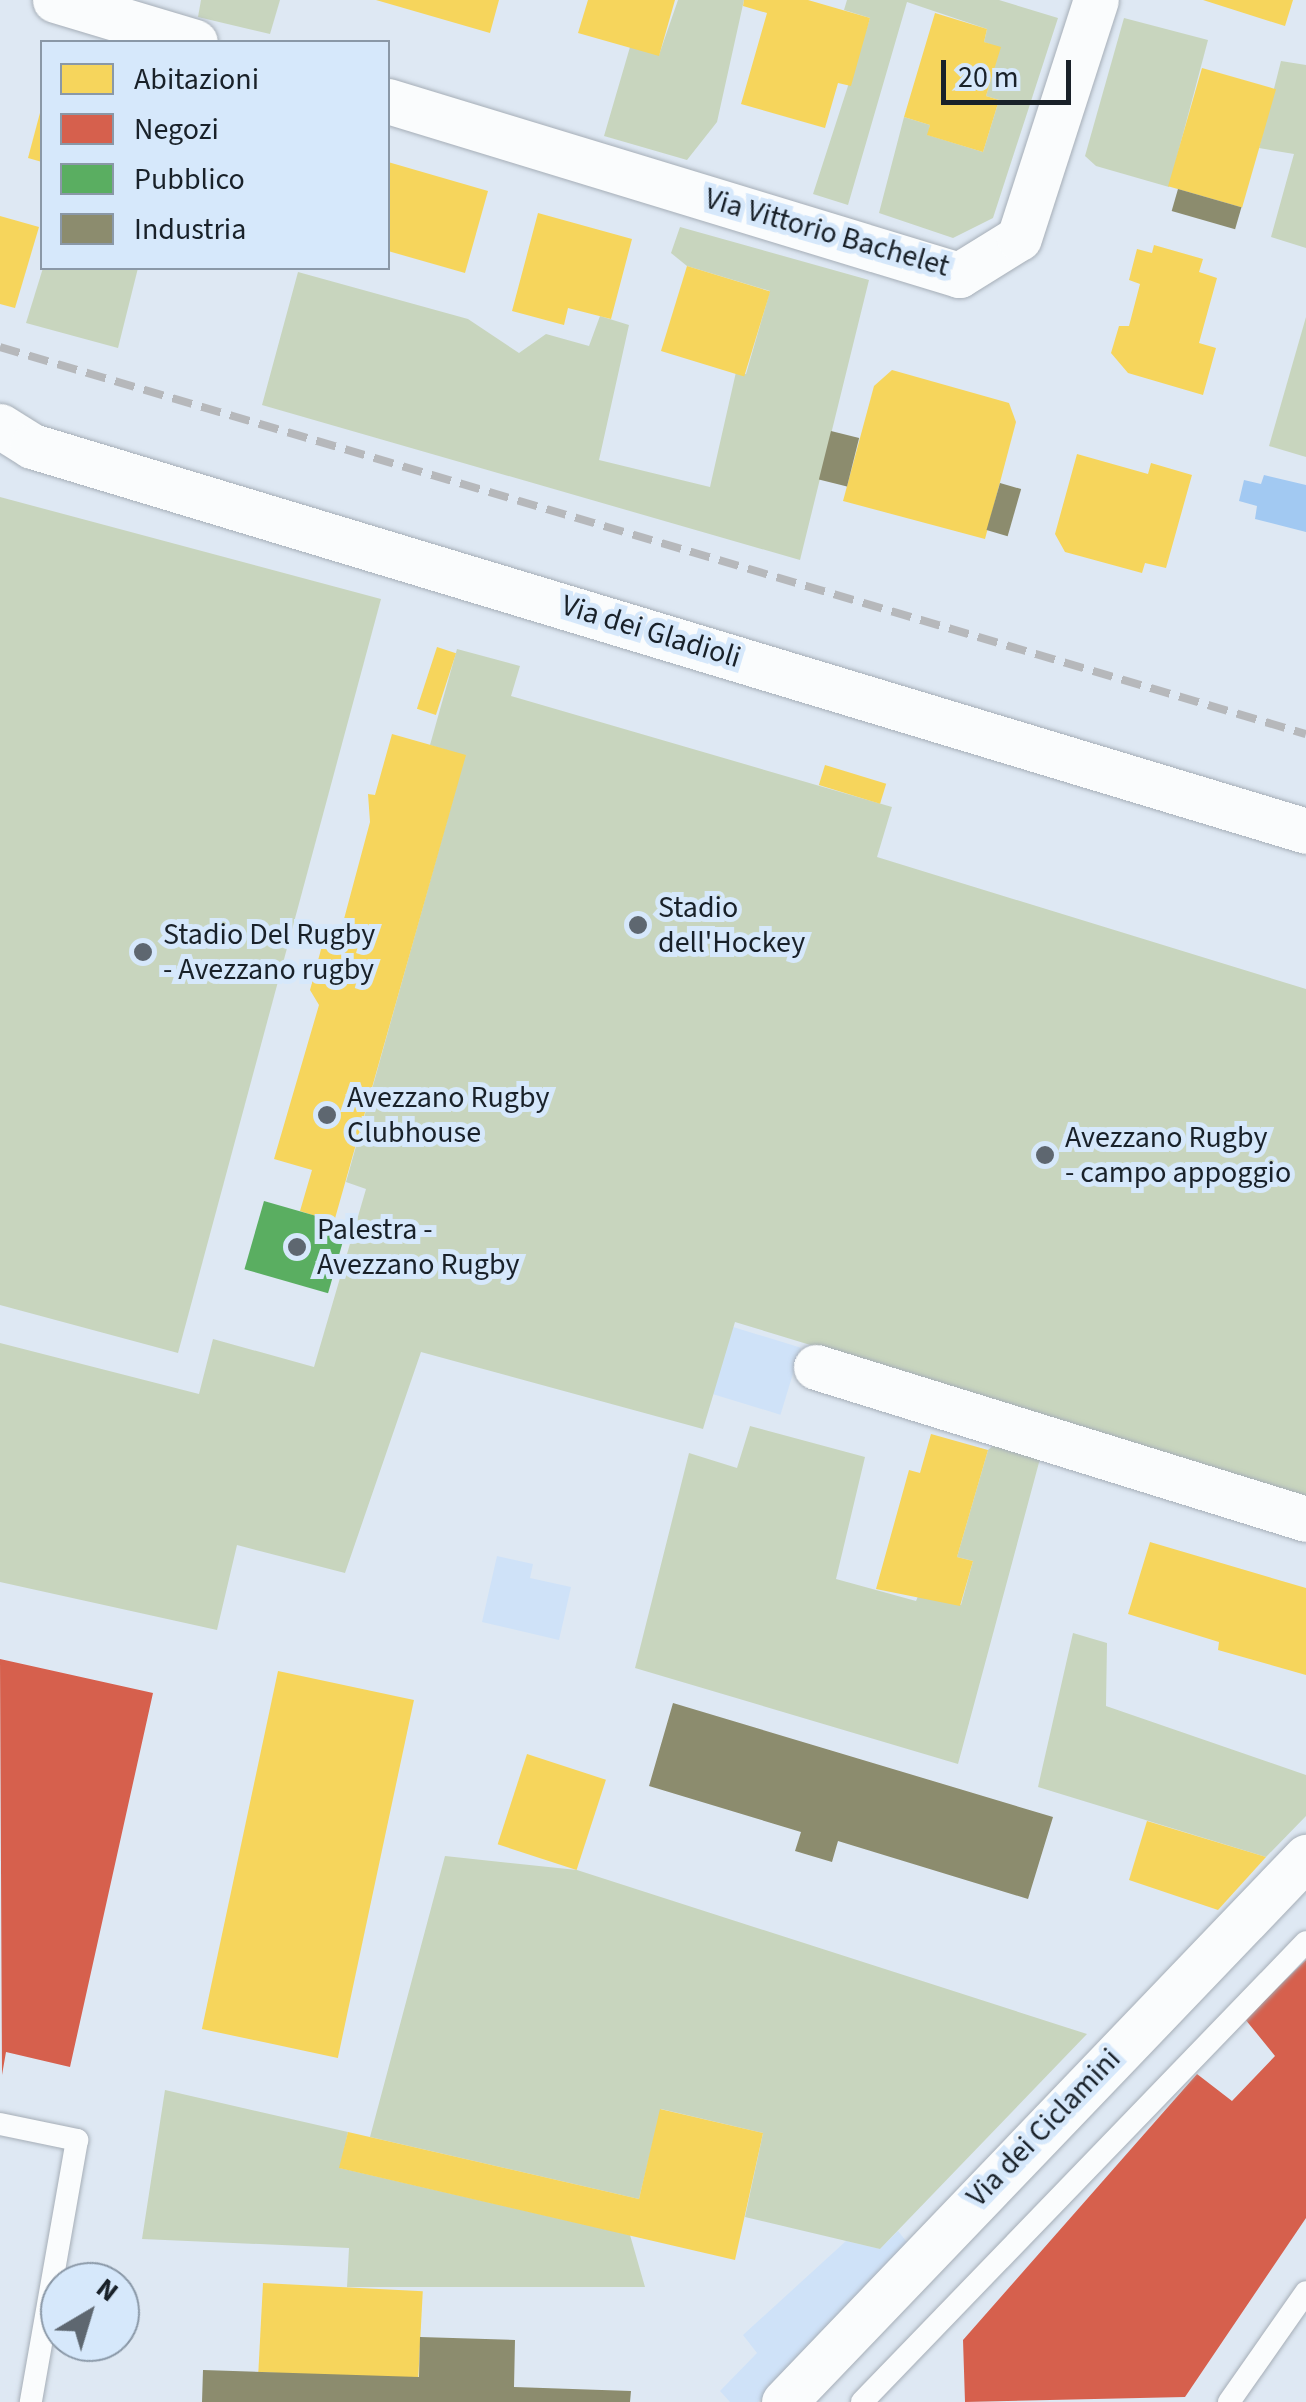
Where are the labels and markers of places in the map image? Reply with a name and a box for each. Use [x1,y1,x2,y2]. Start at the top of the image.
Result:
place label: Stadio dell'Hockey [658,890,805,960]
marker: Stadio dell'Hockey [627,914,649,936]
place label: Stadio Del Rugby - Avezzano rugby [163,917,375,988]
marker: Stadio Del Rugby - Avezzano rugby [132,941,154,963]
place label: Avezzano Rugby Clubhouse [347,1080,549,1150]
marker: Avezzano Rugby Clubhouse [316,1104,338,1126]
place label: Avezzano Rugby - campo appoggio [1065,1120,1291,1190]
marker: Avezzano Rugby - campo appoggio [1034,1144,1056,1166]
place label: Palestra - Avezzano Rugby [317,1212,519,1282]
marker: Palestra - Avezzano Rugby [286,1236,308,1258]

